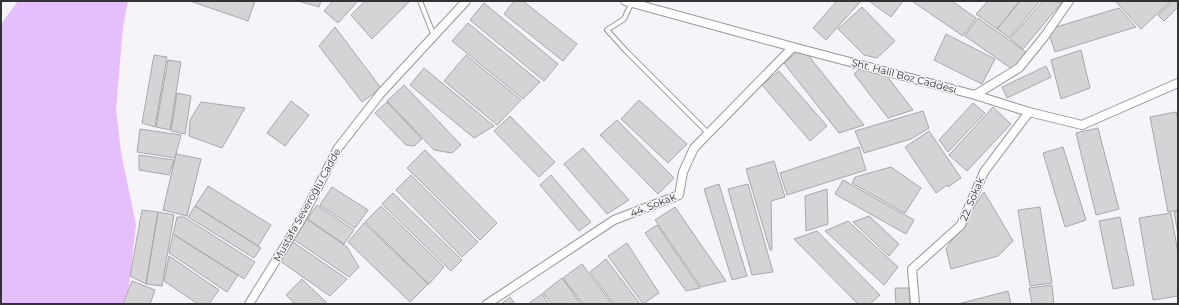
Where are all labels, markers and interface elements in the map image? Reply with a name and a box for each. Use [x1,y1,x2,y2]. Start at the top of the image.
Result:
street label: Şht. Halil Boz Caddesi [850,56,958,96]
street label: Mustafa Severoğlu Cadde [270,146,344,264]
street label: 22. Sokak [957,175,987,223]
street label: 44. Sokak [628,190,678,220]

